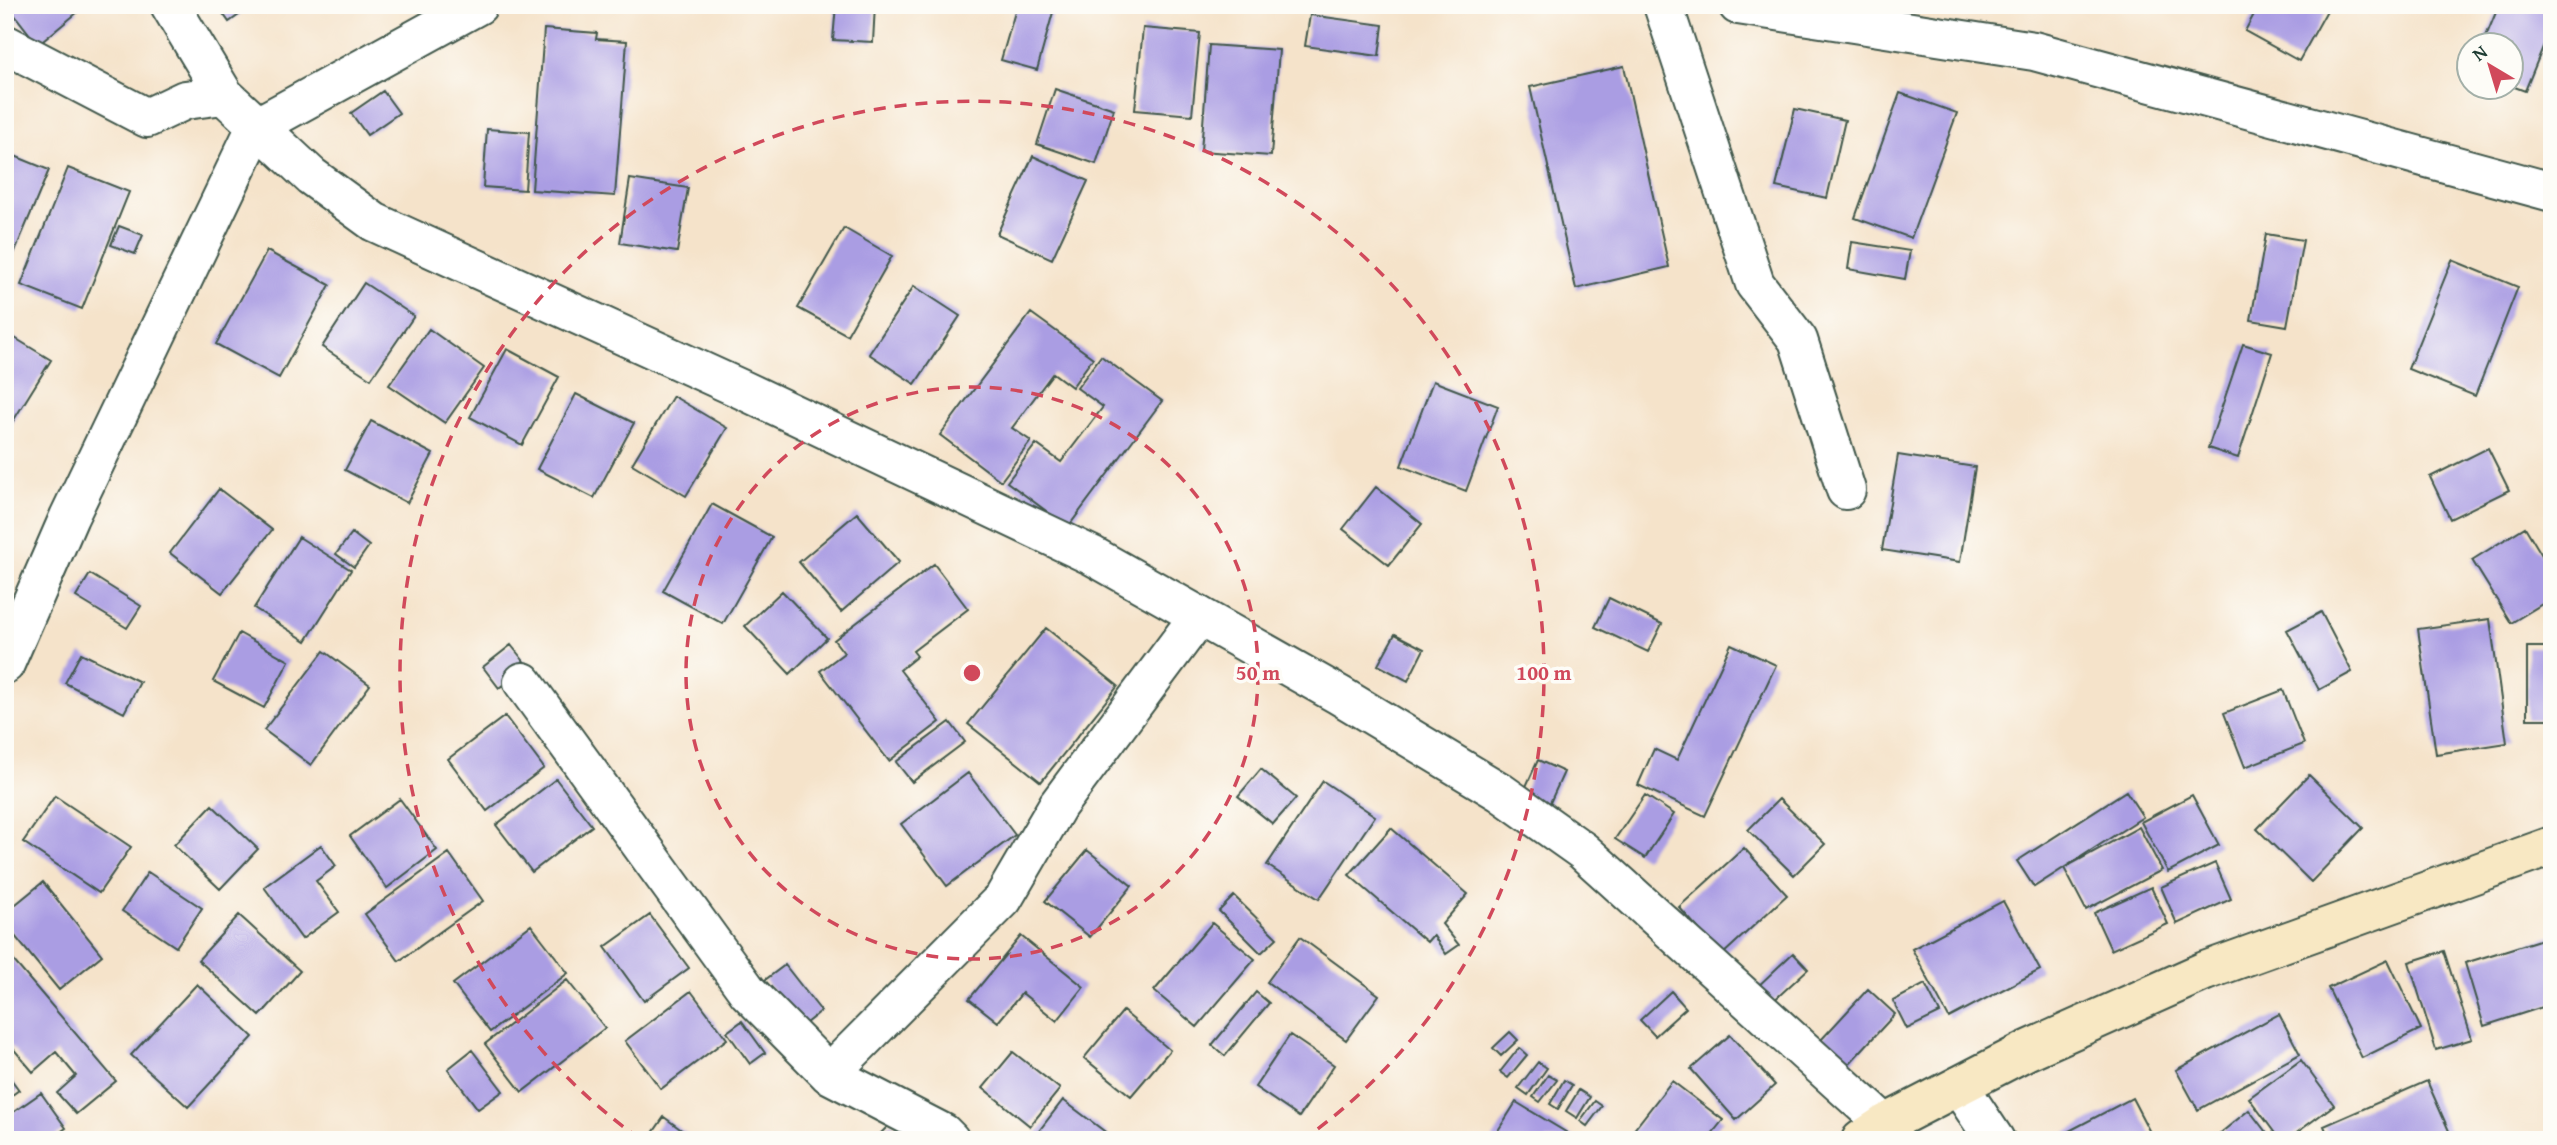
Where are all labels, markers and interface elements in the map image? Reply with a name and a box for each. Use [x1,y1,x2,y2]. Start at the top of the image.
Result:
north arrow [2456,32,2526,102]
text: N [2466,37,2493,68]
text: 50 m [1236,657,1280,688]
text: 100 m [1516,657,1572,688]
centre of rings [960,661,984,685]

